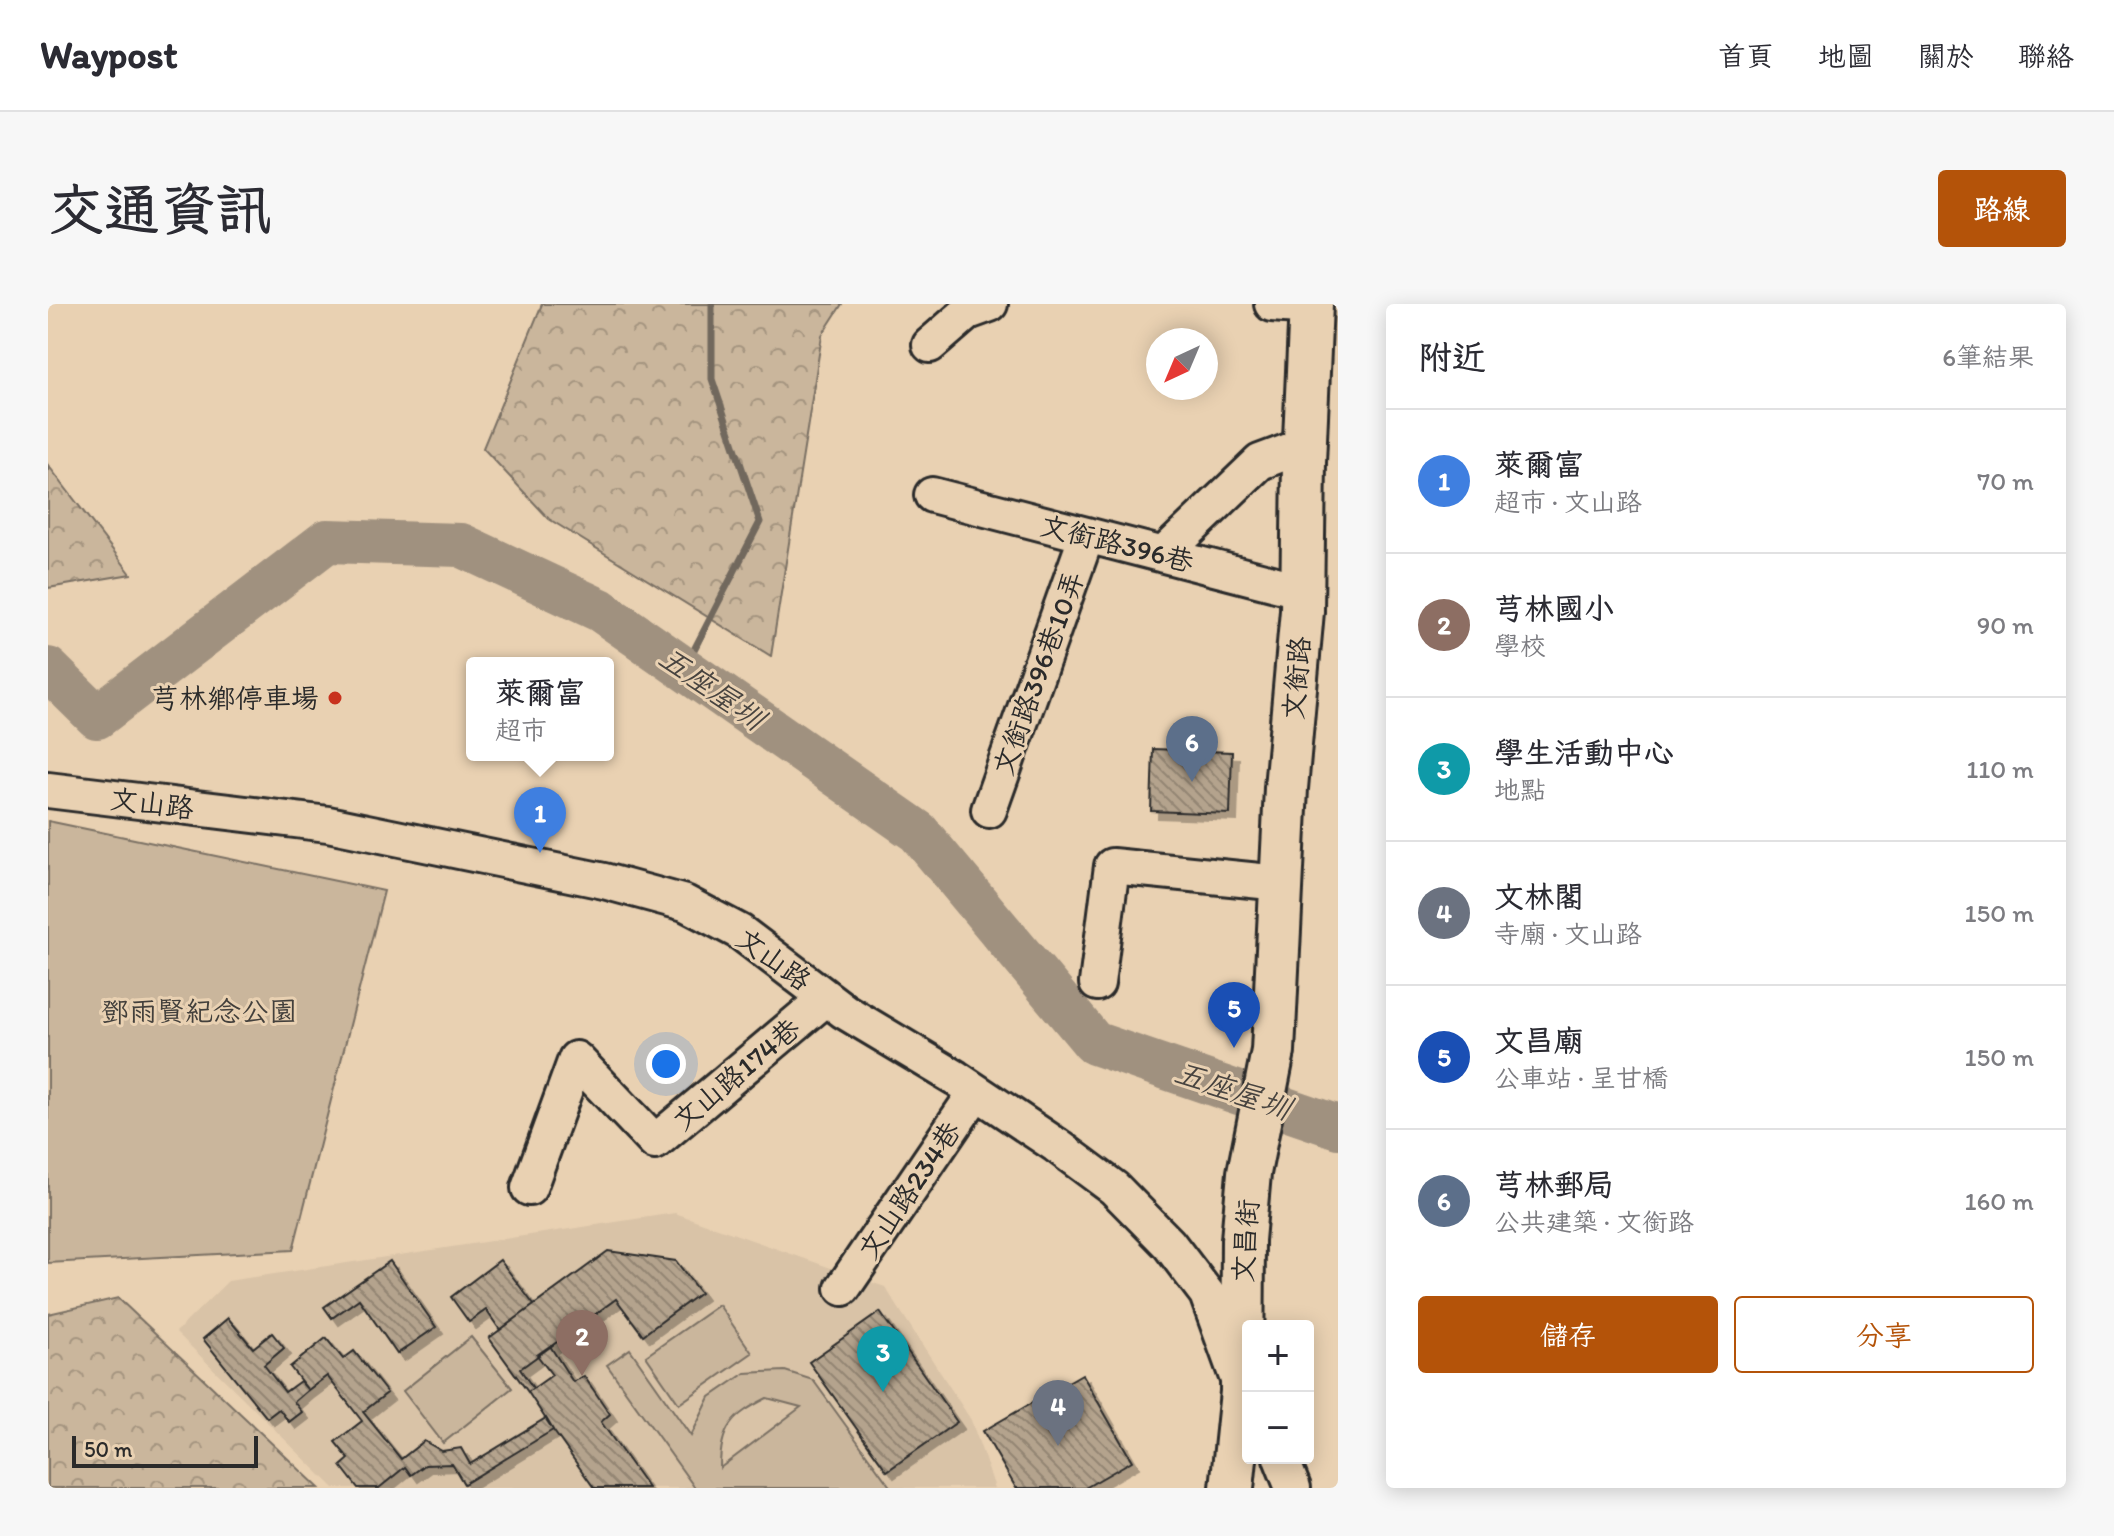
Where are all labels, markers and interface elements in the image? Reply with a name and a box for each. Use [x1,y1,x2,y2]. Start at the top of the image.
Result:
text: Waypost [40,32,178,78]
text: 首頁 [1718,39,1774,73]
text: 地圖 [1818,39,1874,73]
text: 關於 [1918,39,1974,73]
text: 聯絡 [2018,39,2074,73]
button: 路線 [1938,170,2066,247]
text: 交通資訊 [48,176,272,243]
north arrow [1146,328,1218,400]
text: 附近 [1418,337,1486,378]
text: 6筆結果 [1942,341,2034,373]
text: 萊爾富 [1494,446,1584,483]
text: 1 [1438,465,1450,497]
text: 70 m [1977,465,2034,497]
text: 超市 · 文山路 [1494,486,1642,518]
street label: 文銜路396巷 [1037,508,1198,579]
street label: 文銜路396巷10弄 [985,566,1091,780]
text: 芎林國小 [1494,590,1614,627]
text: 2 [1437,609,1451,641]
text: 90 m [1977,609,2034,641]
text: 學校 [1494,630,1546,662]
street label: 文銜路 [1275,635,1317,721]
water label: 五座屋圳 [652,638,774,739]
popup [466,657,614,761]
text: 萊爾富 [495,674,585,711]
place label: 芎林鄉停車場 [151,681,319,715]
marker: 芎林鄉停車場 [326,689,344,707]
text: 超市 [495,714,547,746]
pin: 6 [1166,716,1218,782]
text: 學生活動中心 [1494,734,1674,771]
text: 3 [1437,753,1451,785]
text: 110 m [1966,753,2034,785]
text: 地點 [1494,774,1546,806]
street label: 文山路 [108,781,196,825]
pin: 1 [514,787,566,853]
text: 文林閣 [1494,878,1584,915]
text: 4 [1436,897,1452,929]
text: 150 m [1965,897,2034,929]
text: 寺廟 · 文山路 [1494,918,1642,950]
street label: 文山路 [730,921,818,997]
pin: 5 [1208,982,1260,1048]
park label: 鄧雨賢紀念公園 [101,994,297,1028]
street label: 文山路174巷 [665,1010,807,1137]
text: 文昌廟 [1494,1022,1584,1059]
text: 5 [1437,1041,1451,1073]
text: 150 m [1965,1041,2034,1073]
your location [646,1044,686,1084]
water label: 五座屋圳 [1170,1053,1299,1128]
text: 公車站 · 呈甘橋 [1494,1062,1668,1094]
street label: 文山路234巷 [850,1114,968,1265]
text: 芎林郵局 [1494,1166,1614,1203]
text: 6 [1437,1185,1451,1217]
text: 160 m [1964,1185,2034,1217]
street label: 文昌街 [1225,1198,1265,1284]
text: 公共建築 · 文銜路 [1494,1206,1694,1238]
button: 儲存 [1418,1296,1718,1373]
button: 分享 [1734,1296,2034,1373]
pin: 2 [556,1310,608,1376]
map controls [1242,1320,1314,1464]
button: + [1242,1320,1314,1392]
pin: 3 [857,1326,909,1392]
pin: 4 [1032,1380,1084,1446]
button: − [1242,1392,1314,1464]
scale bar [72,1432,258,1468]
text: 50 m [84,1436,133,1463]

